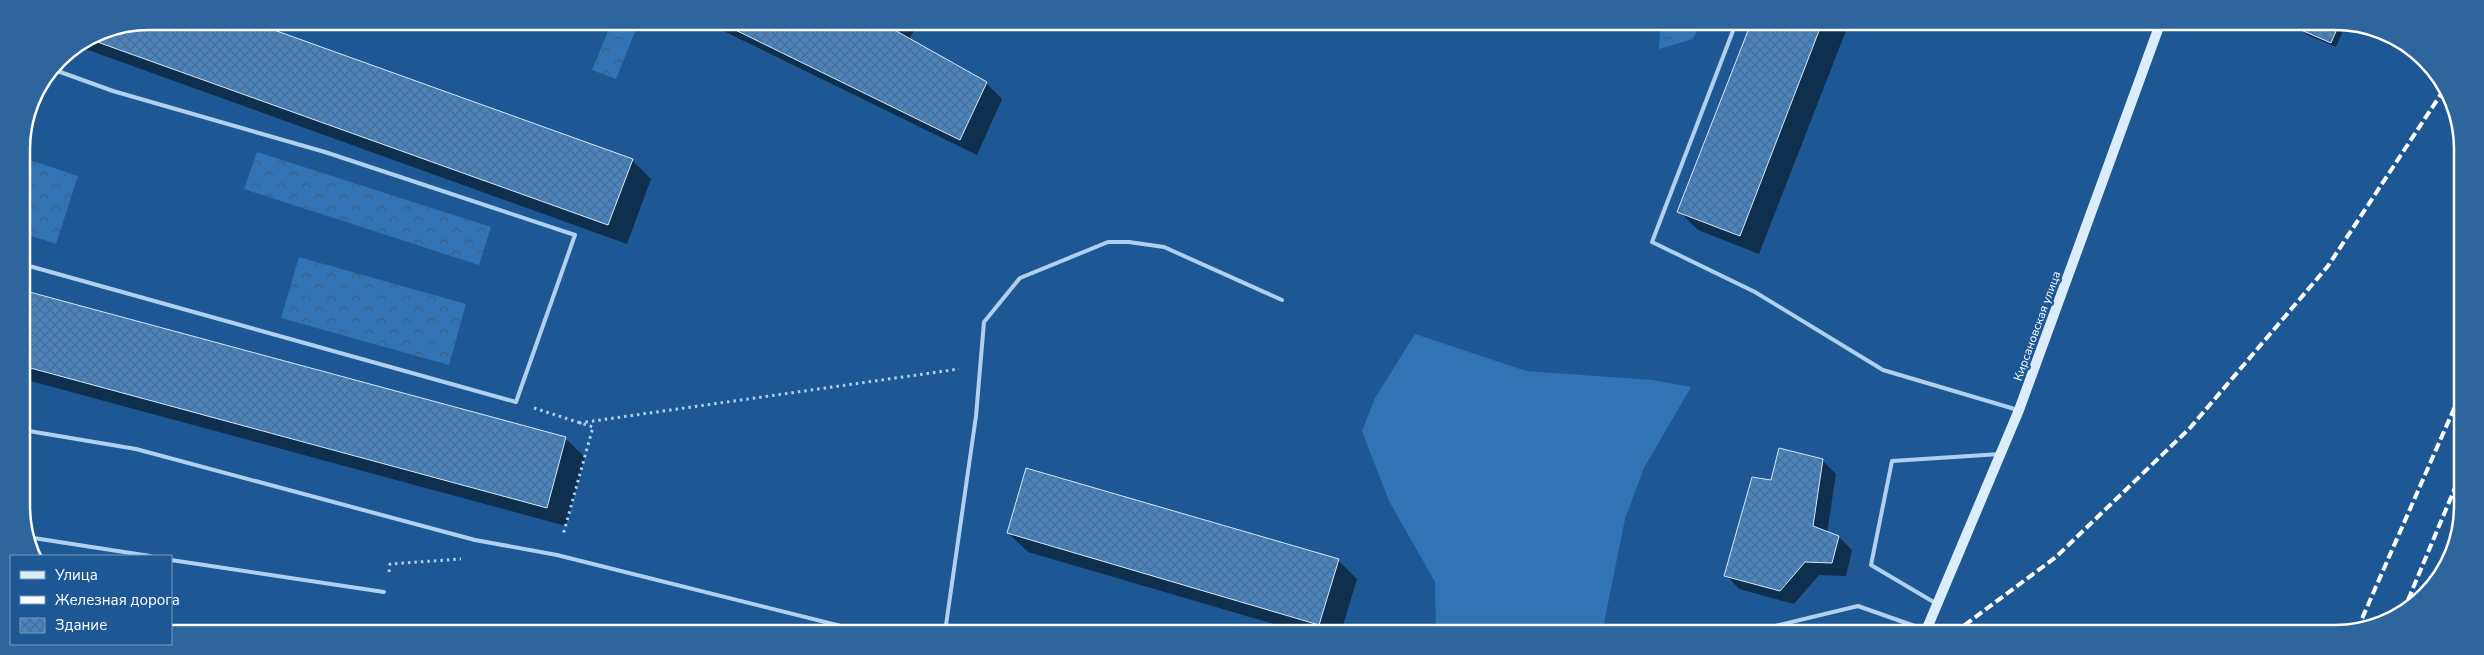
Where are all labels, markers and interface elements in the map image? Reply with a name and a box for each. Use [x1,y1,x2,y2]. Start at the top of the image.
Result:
street label: Кирсановская улица [2010,269,2064,383]
legend [10,555,172,645]
text: Улица [54,565,98,585]
text: Железная дорога [55,590,180,610]
text: Здание [55,615,107,635]

